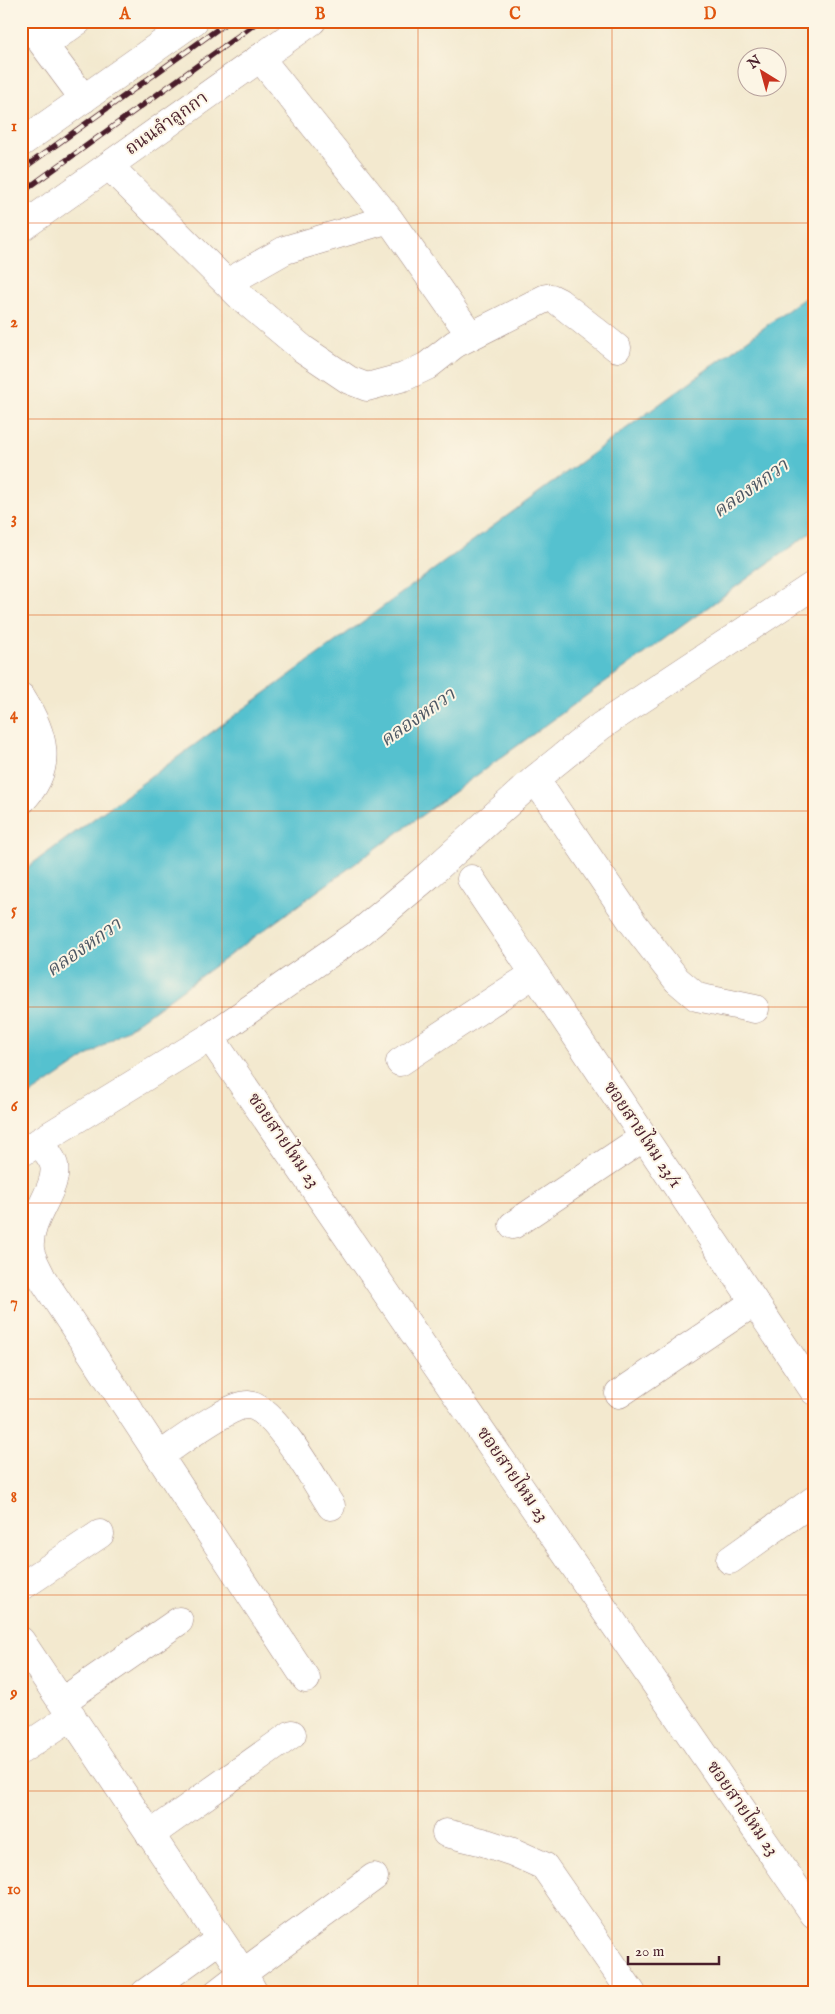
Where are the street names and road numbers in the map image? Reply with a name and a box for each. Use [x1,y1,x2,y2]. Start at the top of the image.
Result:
street label: ถนนลำลูกกา [121,87,213,161]
street label: ซอยสายไหม 23/1 [598,1076,688,1193]
street label: ซอยสายไหม 23 [242,1088,326,1193]
street label: ซอยสายไหม 23 [471,1422,555,1527]
street label: ซอยสายไหม 23 [701,1756,785,1861]

